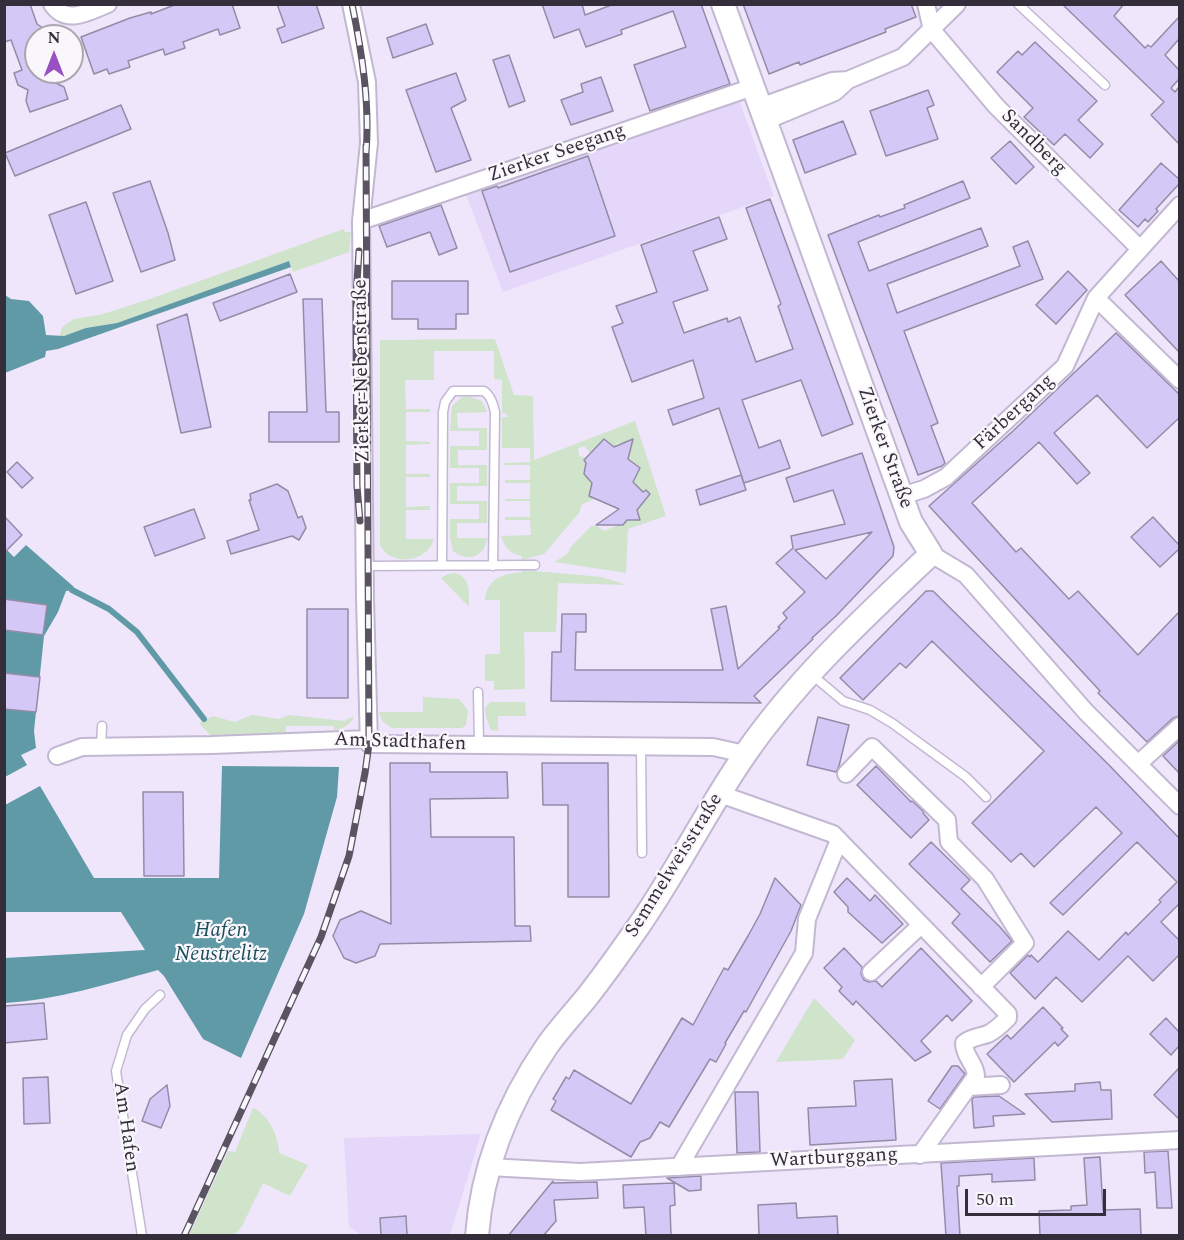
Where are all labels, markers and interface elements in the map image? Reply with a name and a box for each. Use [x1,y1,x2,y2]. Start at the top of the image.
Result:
north arrow [24,24,84,84]
text: N [47,26,61,50]
street label: Sandberg [995,105,1071,181]
street label: Zierker Seegang [485,119,629,189]
street label: Zierker Nebenstraße [349,279,377,463]
street label: Färbergang [970,370,1060,456]
street label: Zierker Straße [851,384,917,512]
street label: Am Stadthafen [333,729,467,757]
street label: Semmelweisstraße [621,789,729,943]
water label: Hafen Neustrelitz [175,919,267,969]
street label: Am Hafen [107,1080,143,1174]
street label: Wartburggang [770,1144,898,1174]
scale bar [968,1177,1109,1215]
text: 50 m [976,1186,1014,1213]

